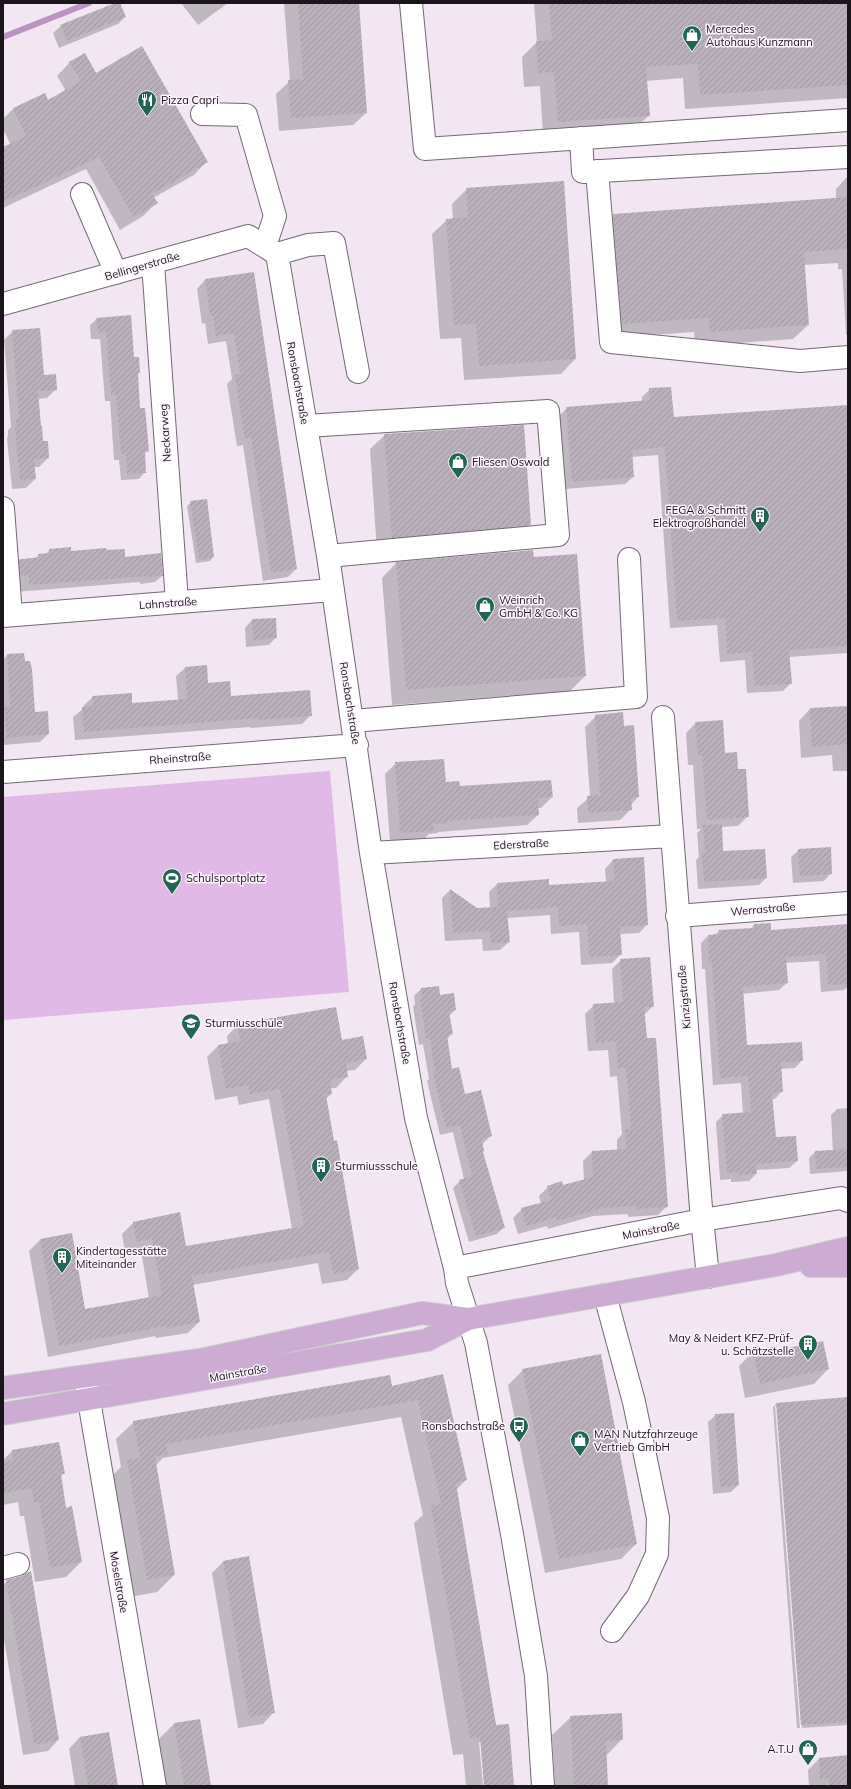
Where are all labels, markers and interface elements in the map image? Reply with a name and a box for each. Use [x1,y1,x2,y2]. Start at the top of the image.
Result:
place label: Mercedes Autohaus Kunzmann [706,22,813,49]
shop icon: Mercedes Autohaus Kunzmann [681,24,703,52]
restaurant icon: Pizza Capri [136,89,158,117]
place label: Pizza Capri [161,93,219,107]
street label: Bellingerstraße [103,249,181,283]
street label: Ronsbachstraße [284,341,312,425]
street label: Neckarweg [156,403,174,463]
shop icon: Fliesen Oswald [447,451,469,479]
place label: Fliesen Oswald [472,455,549,469]
place label: FEGA & Schmitt Elektrogroßhandel [653,503,746,530]
building icon: FEGA & Schmitt Elektrogroßhandel [749,505,771,533]
place label: Weinrich GmbH & Co. KG [499,593,578,620]
street label: Lahnstraße [138,594,198,612]
shop icon: Weinrich GmbH & Co. KG [474,595,496,623]
street label: Ronsbachstraße [337,661,363,745]
street label: Rheinstraße [149,749,211,767]
street label: Ederstraße [493,836,549,852]
sports icon: Schulsportplatz [161,867,183,895]
place label: Schulsportplatz [186,871,266,885]
street label: Werrastraße [730,899,796,919]
street label: Kinzigstraße [674,965,694,1029]
street label: Ronsbachstraße [386,981,414,1065]
school or university icon: Sturmiusschule [180,1012,202,1040]
place label: Sturmiusschule [205,1016,282,1030]
building icon: Sturmiussschule [310,1155,332,1183]
place label: Sturmiussschule [335,1159,418,1173]
street label: Mainstraße [621,1218,681,1242]
place label: Kindertagesstätte Miteinander [76,1244,167,1271]
building icon: Kindertagesstätte Miteinander [51,1246,73,1274]
place label: May & Neidert KFZ-Prüf- u. Schätzstelle [669,1331,794,1358]
building icon: May & Neidert KFZ-Prüf- u. Schätzstelle [797,1333,819,1361]
street label: Mainstraße [208,1361,268,1385]
bus stop icon: Ronsbachstraße [508,1415,530,1443]
place label: Ronsbachstraße [421,1419,505,1433]
place label: MAN Nutzfahrzeuge Vertrieb GmbH [594,1427,698,1454]
shop icon: MAN Nutzfahrzeuge Vertrieb GmbH [569,1429,591,1457]
street label: Moselstraße [107,1550,131,1614]
shop icon: A.T.U [797,1738,819,1766]
place label: A.T.U [768,1742,794,1756]

